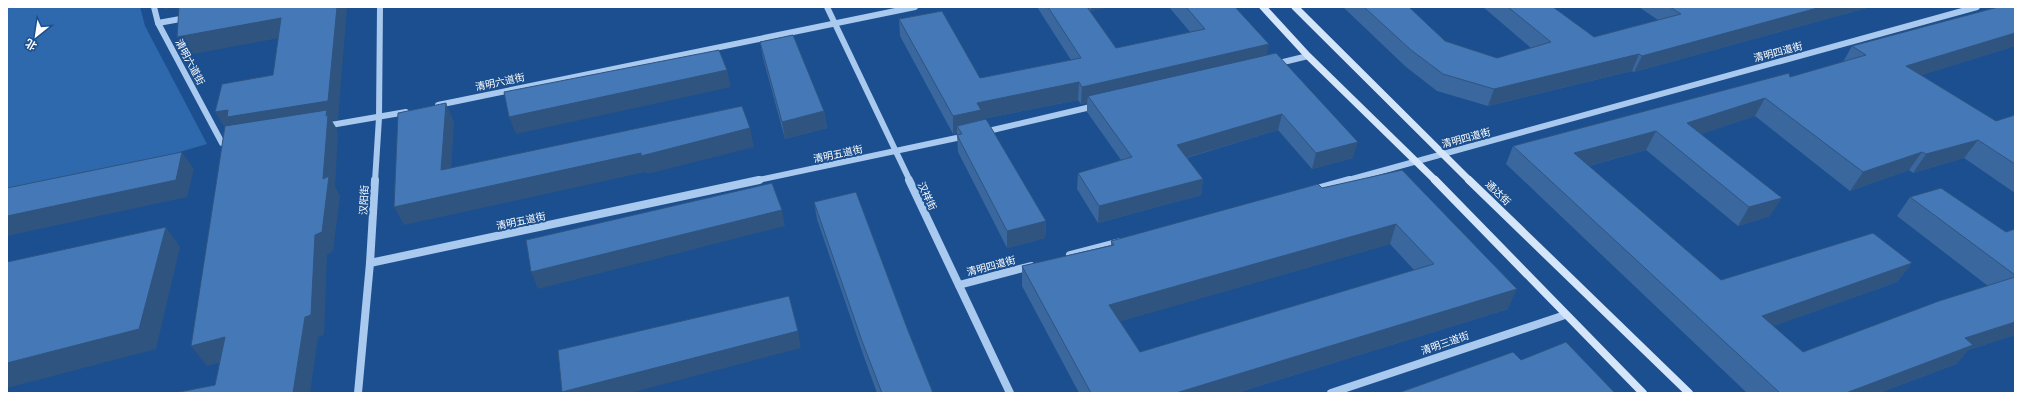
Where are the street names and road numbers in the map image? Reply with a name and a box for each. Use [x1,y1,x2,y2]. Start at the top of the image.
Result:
street label: 清明六道街 [173,37,207,87]
street label: 清明四道街 [1752,40,1804,64]
street label: 清明六道街 [474,71,526,93]
street label: 清明四道街 [1440,126,1492,150]
street label: 清明五道街 [812,143,864,165]
street label: 通达街 [1483,179,1513,207]
street label: 汉祥街 [916,180,938,212]
street label: 汉阳街 [358,185,370,215]
street label: 清明五道街 [495,210,547,232]
street label: 清明四道街 [965,254,1017,278]
street label: 清明三道街 [1420,330,1470,356]

